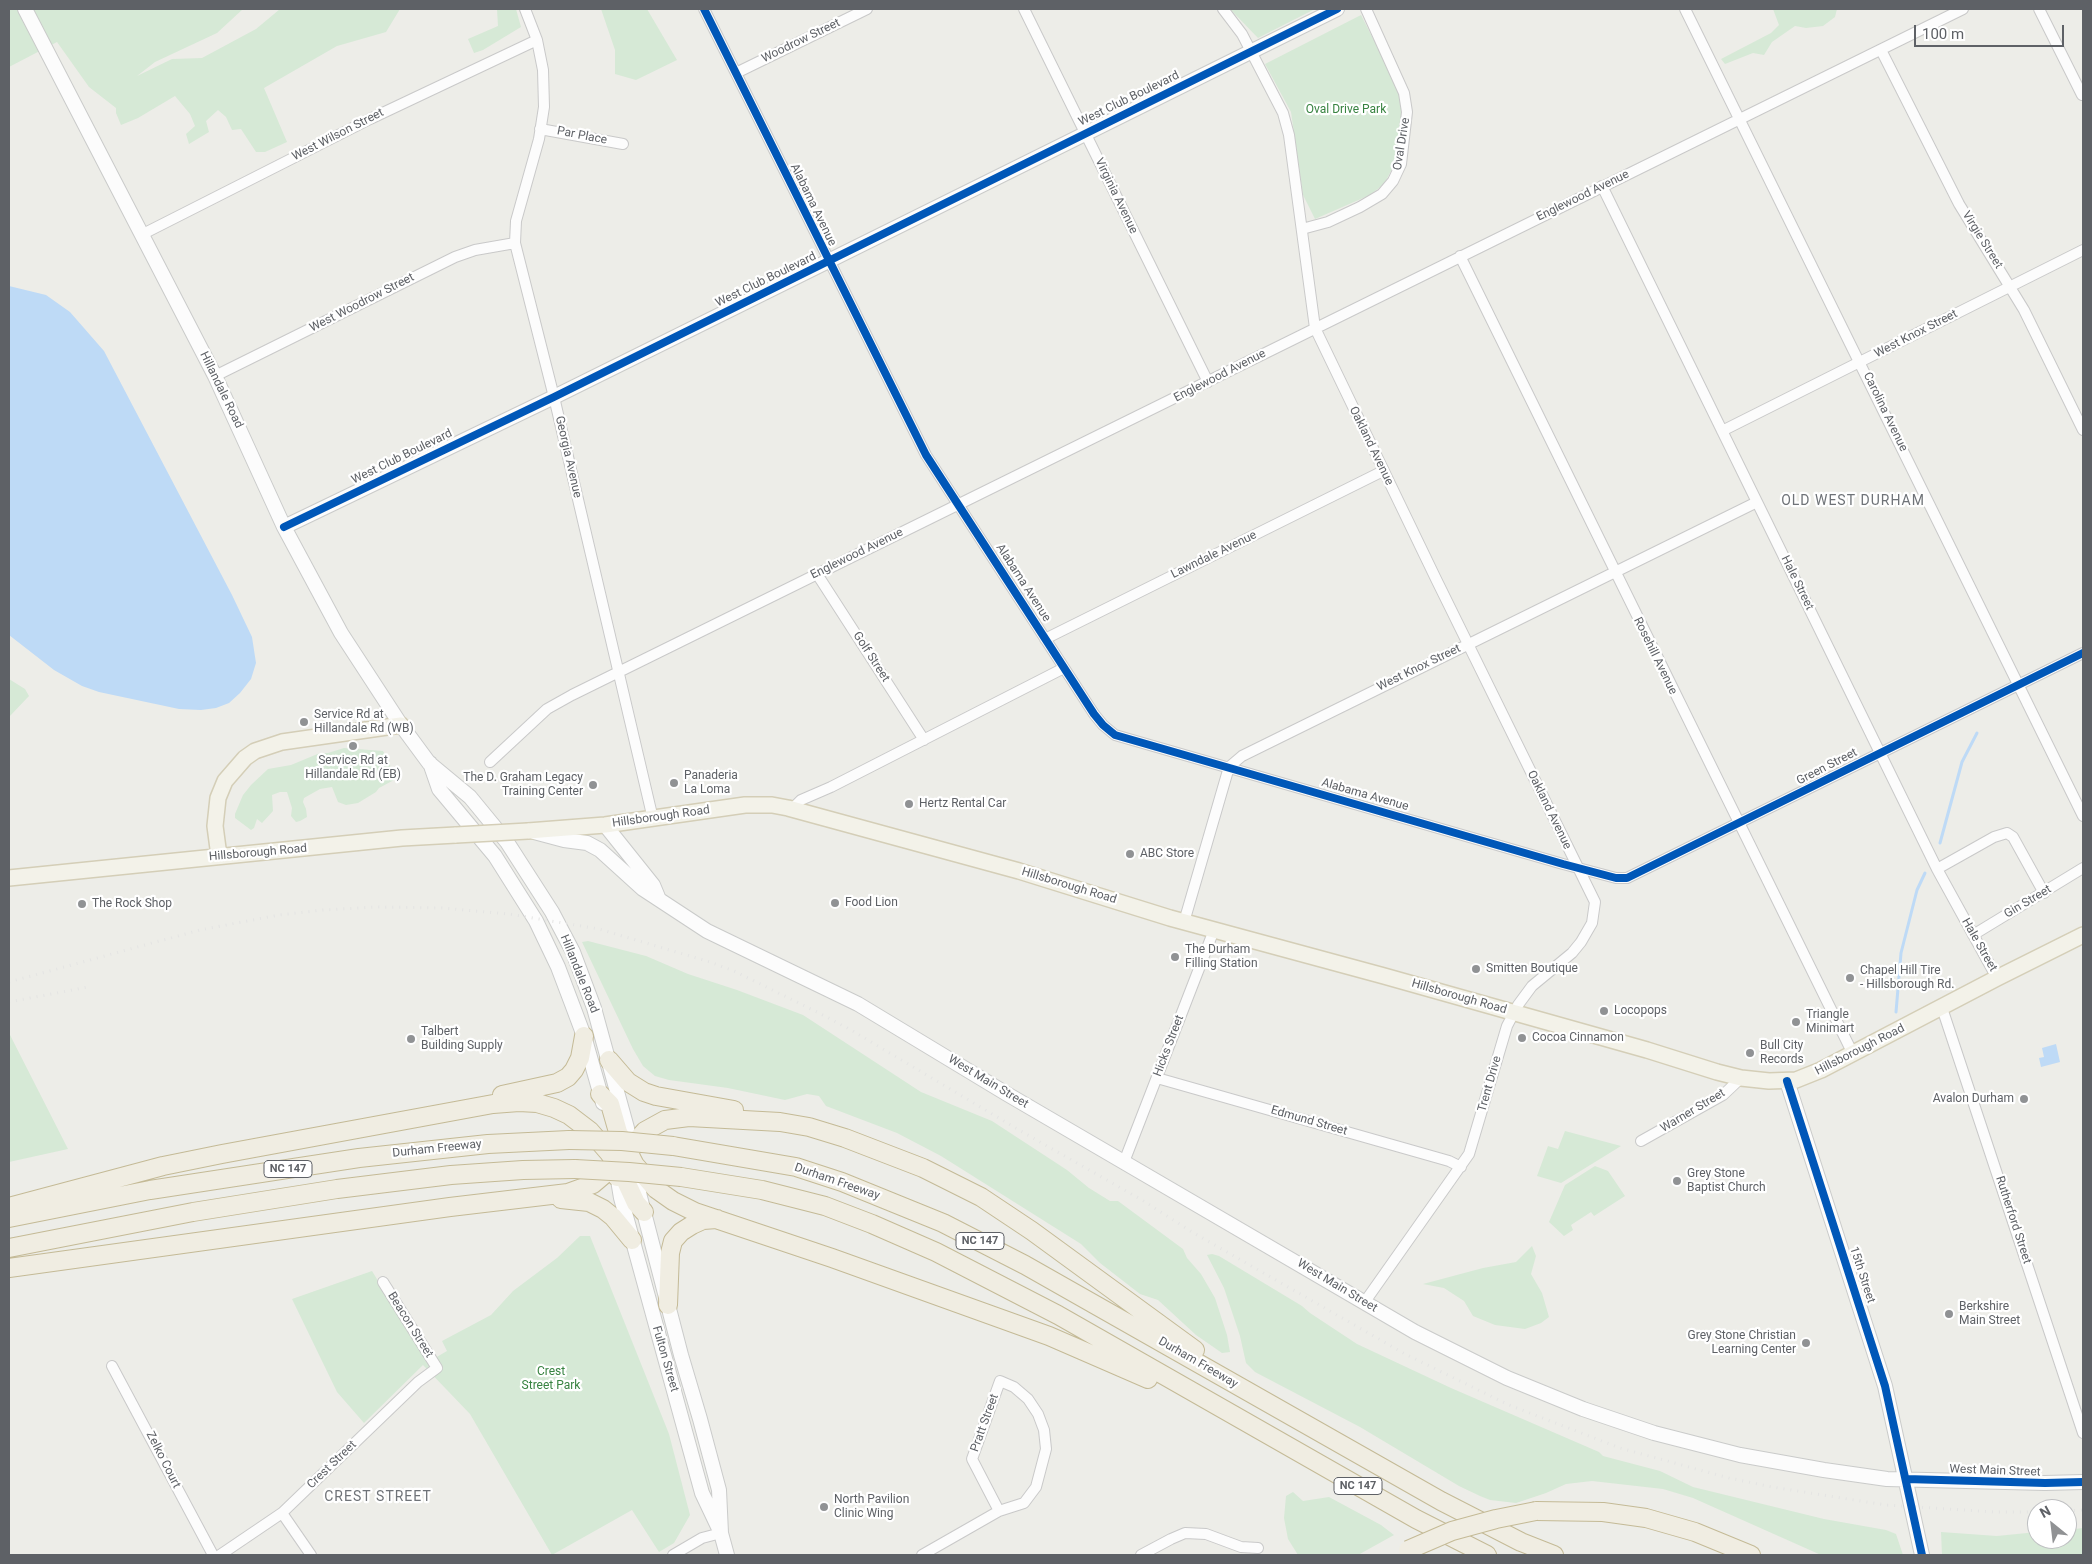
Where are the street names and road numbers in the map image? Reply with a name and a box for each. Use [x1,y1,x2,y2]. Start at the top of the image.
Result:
street label: Woodrow Street [759,16,843,66]
street label: West Club Boulevard [1076,68,1182,130]
street label: West Wilson Street [290,106,386,164]
street label: Oval Drive [1391,117,1413,171]
street label: Par Place [556,124,608,148]
street label: Virginia Avenue [1091,156,1141,236]
street label: Alabama Avenue [787,161,839,249]
street label: Englewood Avenue [1534,167,1632,225]
street label: Virgie Street [1959,209,2005,271]
street label: West Club Boulevard [713,249,819,311]
street label: West Woodrow Street [307,270,417,336]
street label: West Knox Street [1872,307,1960,361]
street label: Englewood Avenue [1172,347,1268,405]
street label: Hillandale Road [196,349,246,431]
street label: Carolina Avenue [1860,370,1910,454]
street label: Oakland Avenue [1346,404,1396,488]
street label: Georgia Avenue [552,415,584,499]
street label: West Club Boulevard [349,426,455,488]
street label: Englewood Avenue [808,525,906,583]
street label: Lawndale Avenue [1169,528,1259,582]
street label: Alabama Avenue [993,541,1053,625]
street label: Hale Street [1778,553,1816,613]
street label: Rosehill Avenue [1630,615,1680,697]
street label: Golf Street [850,629,892,685]
street label: West Knox Street [1375,642,1463,694]
street label: Green Street [1794,746,1860,788]
street label: Oakland Avenue [1524,768,1574,852]
street label: Alabama Avenue [1320,776,1410,814]
street label: Hillsborough Road [611,803,711,831]
street label: Hillsborough Road [208,842,308,864]
street label: Hillsborough Road [1020,865,1118,907]
street label: Gin Street [2002,882,2054,922]
street label: Hale Street [1958,916,2000,974]
street label: Hillandale Road [557,933,601,1015]
street label: Hillsborough Road [1410,977,1508,1017]
street label: Hicks Street [1151,1013,1187,1079]
street label: Hillsborough Road [1813,1021,1907,1079]
street label: West Main Street [945,1052,1031,1112]
street label: Trent Drive [1475,1054,1505,1114]
street label: Warner Street [1658,1086,1728,1136]
street label: Edmund Street [1269,1103,1349,1139]
street label: Durham Freeway [392,1137,482,1161]
road number: NC 147 [264,1160,312,1178]
street label: Durham Freeway [792,1161,882,1203]
street label: Rutherford Street [1992,1174,2034,1266]
road number: NC 147 [956,1232,1004,1250]
street label: 15th Street [1846,1245,1878,1305]
street label: West Main Street [1294,1256,1380,1316]
street label: Beacon Street [384,1289,436,1361]
street label: Fulton Street [649,1324,681,1394]
street label: Durham Freeway [1156,1334,1240,1392]
street label: Pratt Street [968,1392,1002,1454]
street label: Zelko Court [143,1429,183,1491]
street label: Crest Street [304,1438,360,1492]
street label: West Main Street [1949,1462,2041,1480]
road number: NC 147 [1334,1478,1382,1494]

